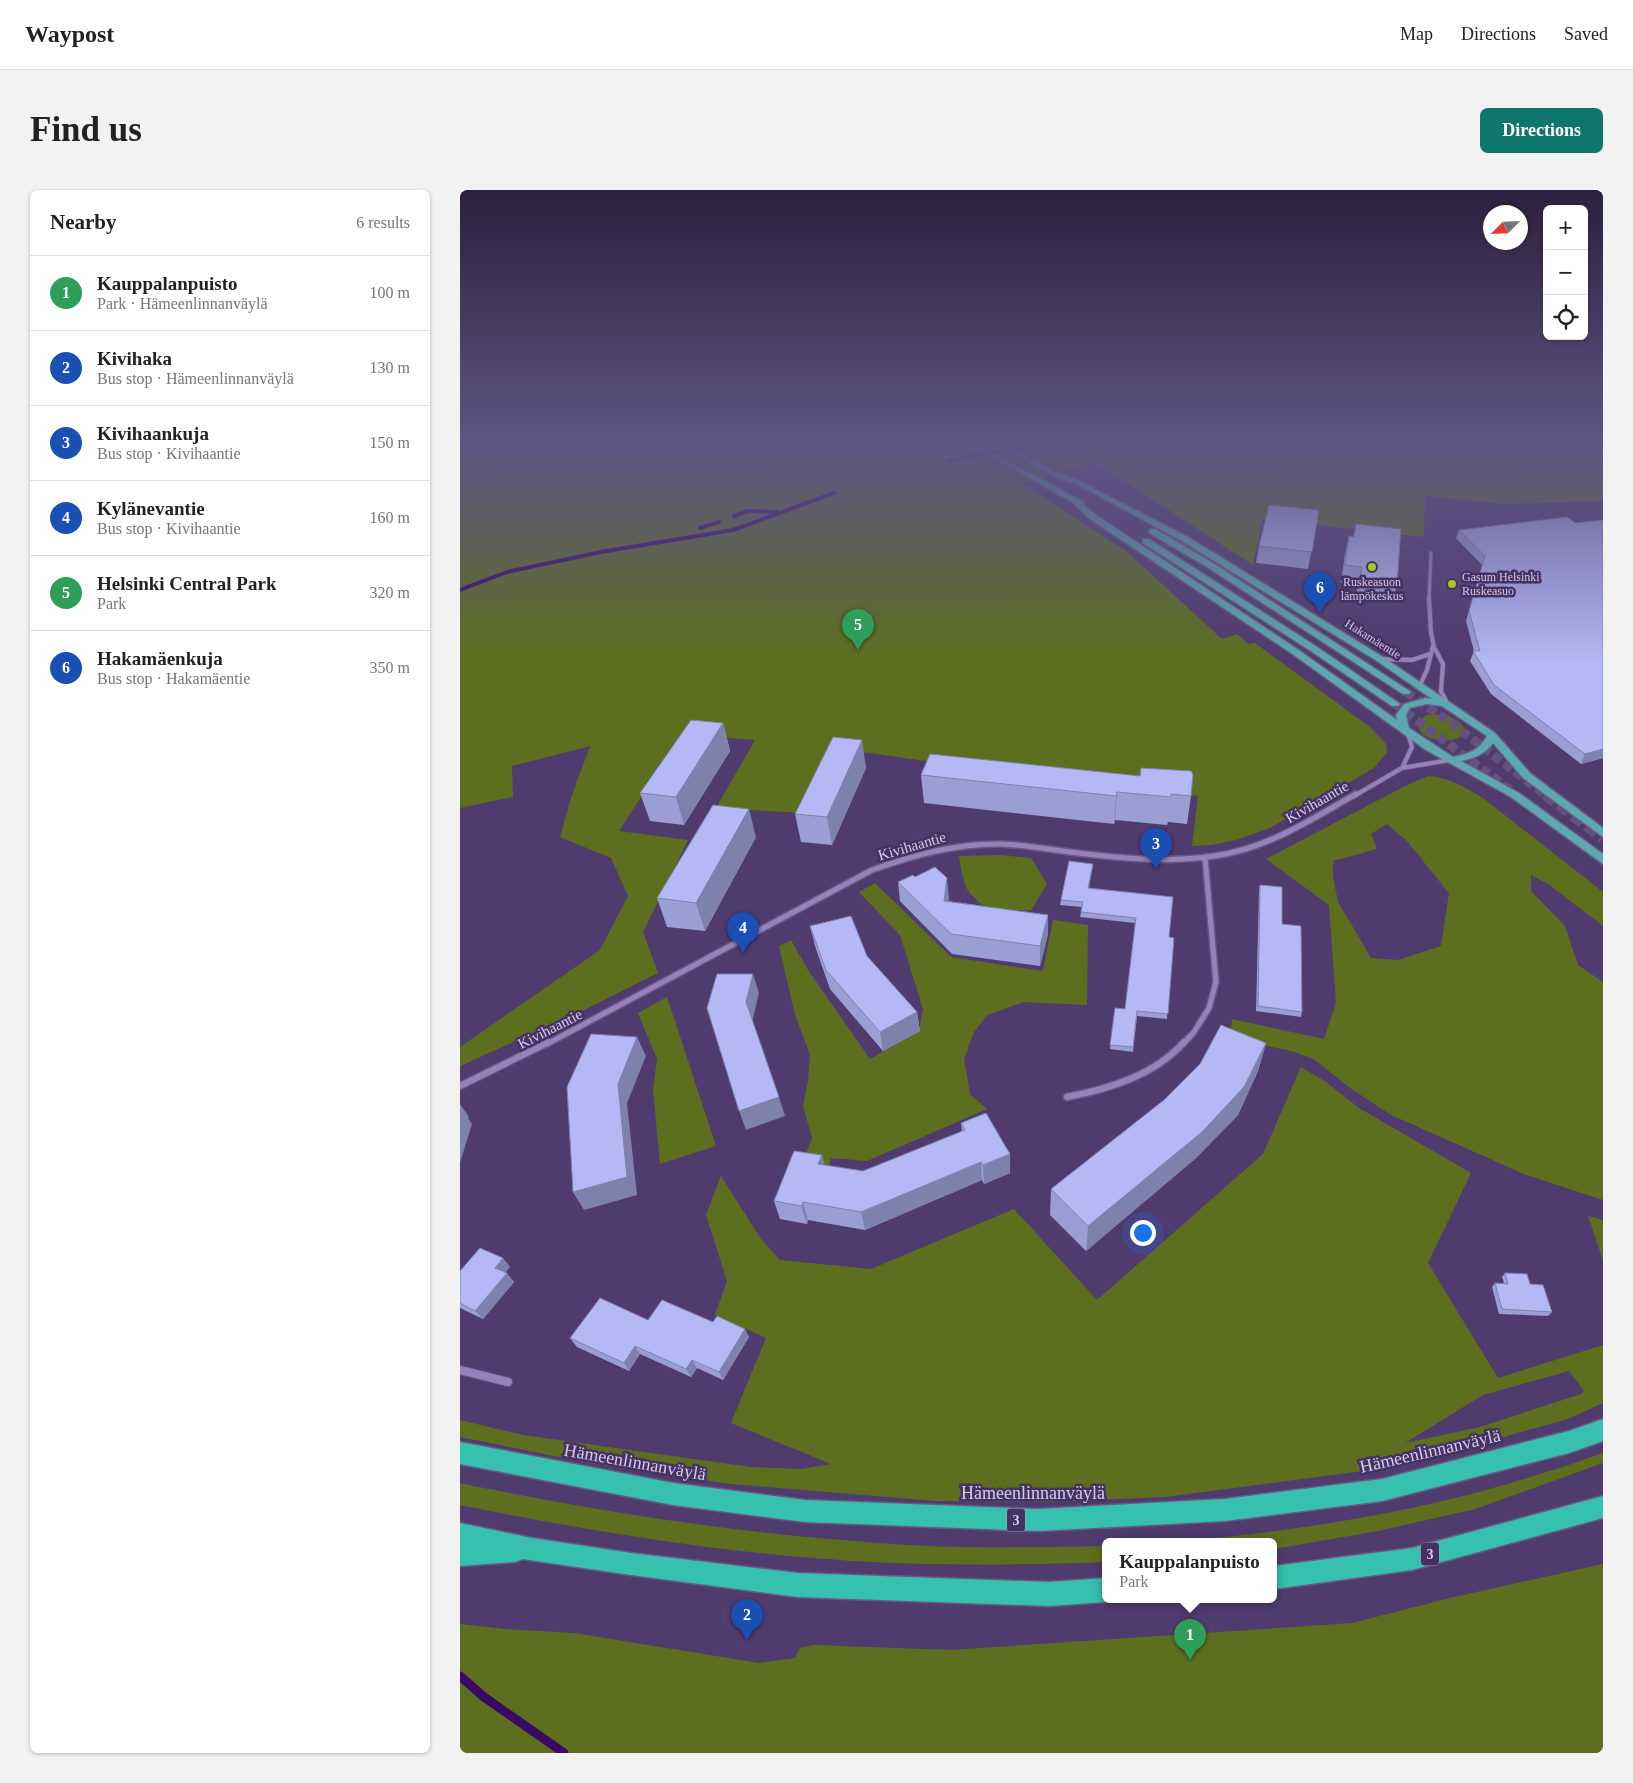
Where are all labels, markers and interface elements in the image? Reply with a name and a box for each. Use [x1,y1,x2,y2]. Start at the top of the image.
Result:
text: Waypost [25,21,114,47]
text: Map [1400,24,1433,44]
text: Directions [1461,24,1536,44]
text: Saved [1564,24,1608,44]
button: Directions [1480,108,1603,153]
text: Find us [30,110,142,149]
north arrow [1483,205,1528,250]
map controls [1543,205,1588,340]
button: + [1543,205,1588,250]
text: Nearby [50,210,117,234]
text: 6 results [356,214,410,231]
button: − [1543,250,1588,295]
text: Kauppalanpuisto [97,273,237,294]
text: 1 [62,284,70,301]
text: 100 m [370,284,410,301]
text: Park · Hämeenlinnanväylä [97,295,268,312]
button: locate [1543,295,1588,340]
text: Kivihaka [97,348,172,369]
text: 2 [62,359,70,376]
text: 130 m [370,359,410,376]
text: Bus stop · Hämeenlinnanväylä [97,370,294,387]
text: Kivihaankuja [97,423,209,444]
text: 3 [62,434,70,451]
text: 150 m [370,434,410,451]
text: Bus stop · Kivihaantie [97,445,241,462]
text: Kylänevantie [97,498,205,519]
text: 4 [62,509,70,526]
text: 160 m [370,509,410,526]
text: Bus stop · Kivihaantie [97,520,241,537]
marker: Ruskeasuon lämpökeskus [1366,561,1378,573]
place label: Gasum Helsinki Ruskeasuo [1462,570,1540,598]
pin: 6 [1304,572,1336,613]
text: Helsinki Central Park [97,573,276,594]
place label: Ruskeasuon lämpökeskus [1341,575,1404,603]
marker: Gasum Helsinki Ruskeasuo [1446,578,1458,590]
text: 5 [62,584,70,601]
text: 320 m [370,584,410,601]
text: Park [97,595,126,612]
pin: 5 [842,609,874,650]
street label: Hakamäentie [1342,616,1404,662]
text: Hakamäenkuja [97,648,223,669]
text: 6 [62,659,70,676]
text: 350 m [370,659,410,676]
text: Bus stop · Hakamäentie [97,670,250,687]
street label: Kivihaantie [1283,777,1352,826]
pin: 3 [1140,828,1172,869]
street label: Kivihaantie [876,829,948,863]
pin: 4 [727,912,759,953]
street label: Kivihaantie [515,1006,585,1052]
your location [1130,1220,1156,1246]
street label: Hämeenlinnanväylä [1358,1425,1502,1477]
street label: Hämeenlinnanväylä [562,1440,708,1484]
street label: Hämeenlinnanväylä [961,1483,1105,1503]
road number: 3 [1007,1508,1025,1532]
popup [1102,1538,1277,1603]
road number: 3 [1421,1542,1439,1566]
text: Kauppalanpuisto [1119,1551,1260,1572]
text: Park [1119,1573,1149,1590]
pin: 2 [731,1599,763,1640]
pin: 1 [1174,1619,1206,1660]

